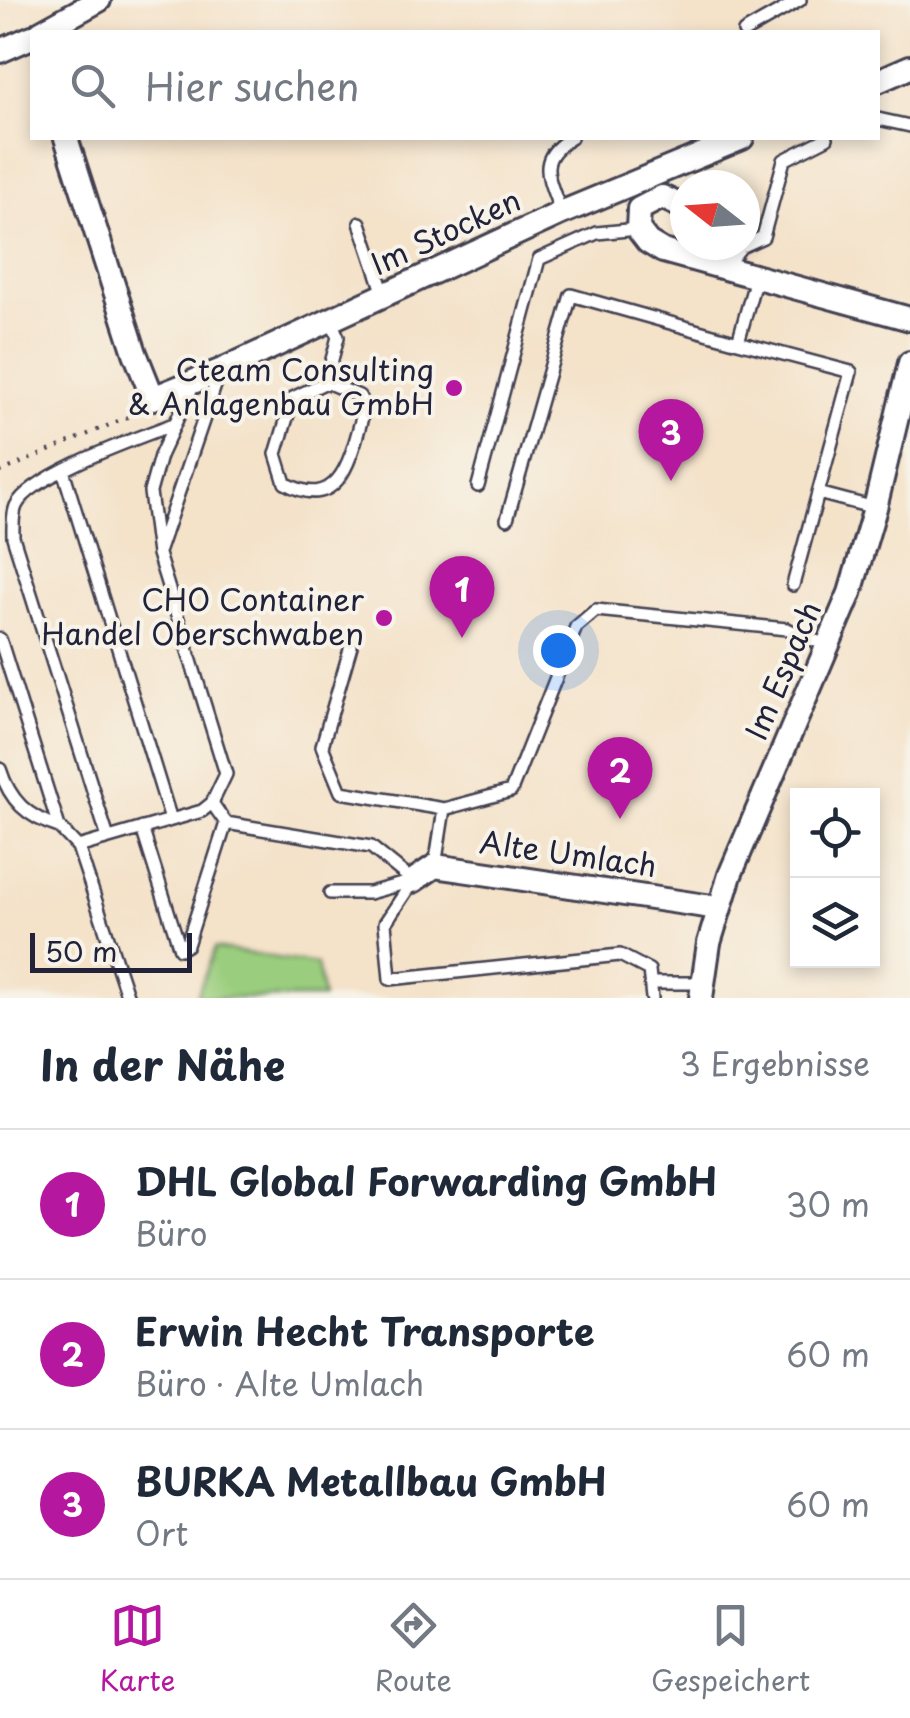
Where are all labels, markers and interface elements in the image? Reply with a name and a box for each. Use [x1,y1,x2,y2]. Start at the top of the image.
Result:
search box [30,30,880,140]
text: Hier suchen [145,57,359,114]
icon: search [65,58,120,113]
north arrow [670,170,760,260]
street label: Im Stocken [363,176,527,285]
place label: Cteam Consulting & Anlagenbau GmbH [128,346,434,425]
marker: Cteam Consulting & Anlagenbau GmbH [443,377,465,399]
pin: 3 [638,398,704,481]
pin: 1 [430,556,494,638]
place label: CHO Container Handel Oberschwaben [41,576,364,655]
street label: Im Espach [732,594,831,746]
marker: CHO Container Handel Oberschwaben [373,607,395,629]
your location [533,625,584,676]
pin: 2 [588,736,652,819]
map controls [790,788,880,968]
button: locate [790,788,880,878]
street label: Alte Umlach [477,818,660,887]
button: layers [790,878,880,968]
scale bar [30,928,192,973]
text: 50 m [45,929,118,972]
text: In der Nähe [40,1032,285,1095]
text: 3 Ergebnisse [679,1039,870,1087]
text: DHL Global Forwarding GmbH [135,1152,717,1209]
text: 1 [65,1180,80,1228]
text: 30 m [786,1180,870,1228]
text: Büro [135,1209,208,1257]
text: Erwin Hecht Transporte [135,1302,595,1359]
text: 2 [61,1330,84,1378]
text: 60 m [786,1330,870,1378]
text: Büro · Alte Umlach [135,1359,424,1407]
text: BURKA Metallbau GmbH [135,1452,607,1509]
text: 3 [62,1480,83,1528]
text: 60 m [786,1480,870,1528]
text: Ort [135,1509,188,1557]
tab: Karte [100,1598,175,1701]
tab: Route [375,1598,452,1701]
tab: Gespeichert [651,1598,810,1701]

